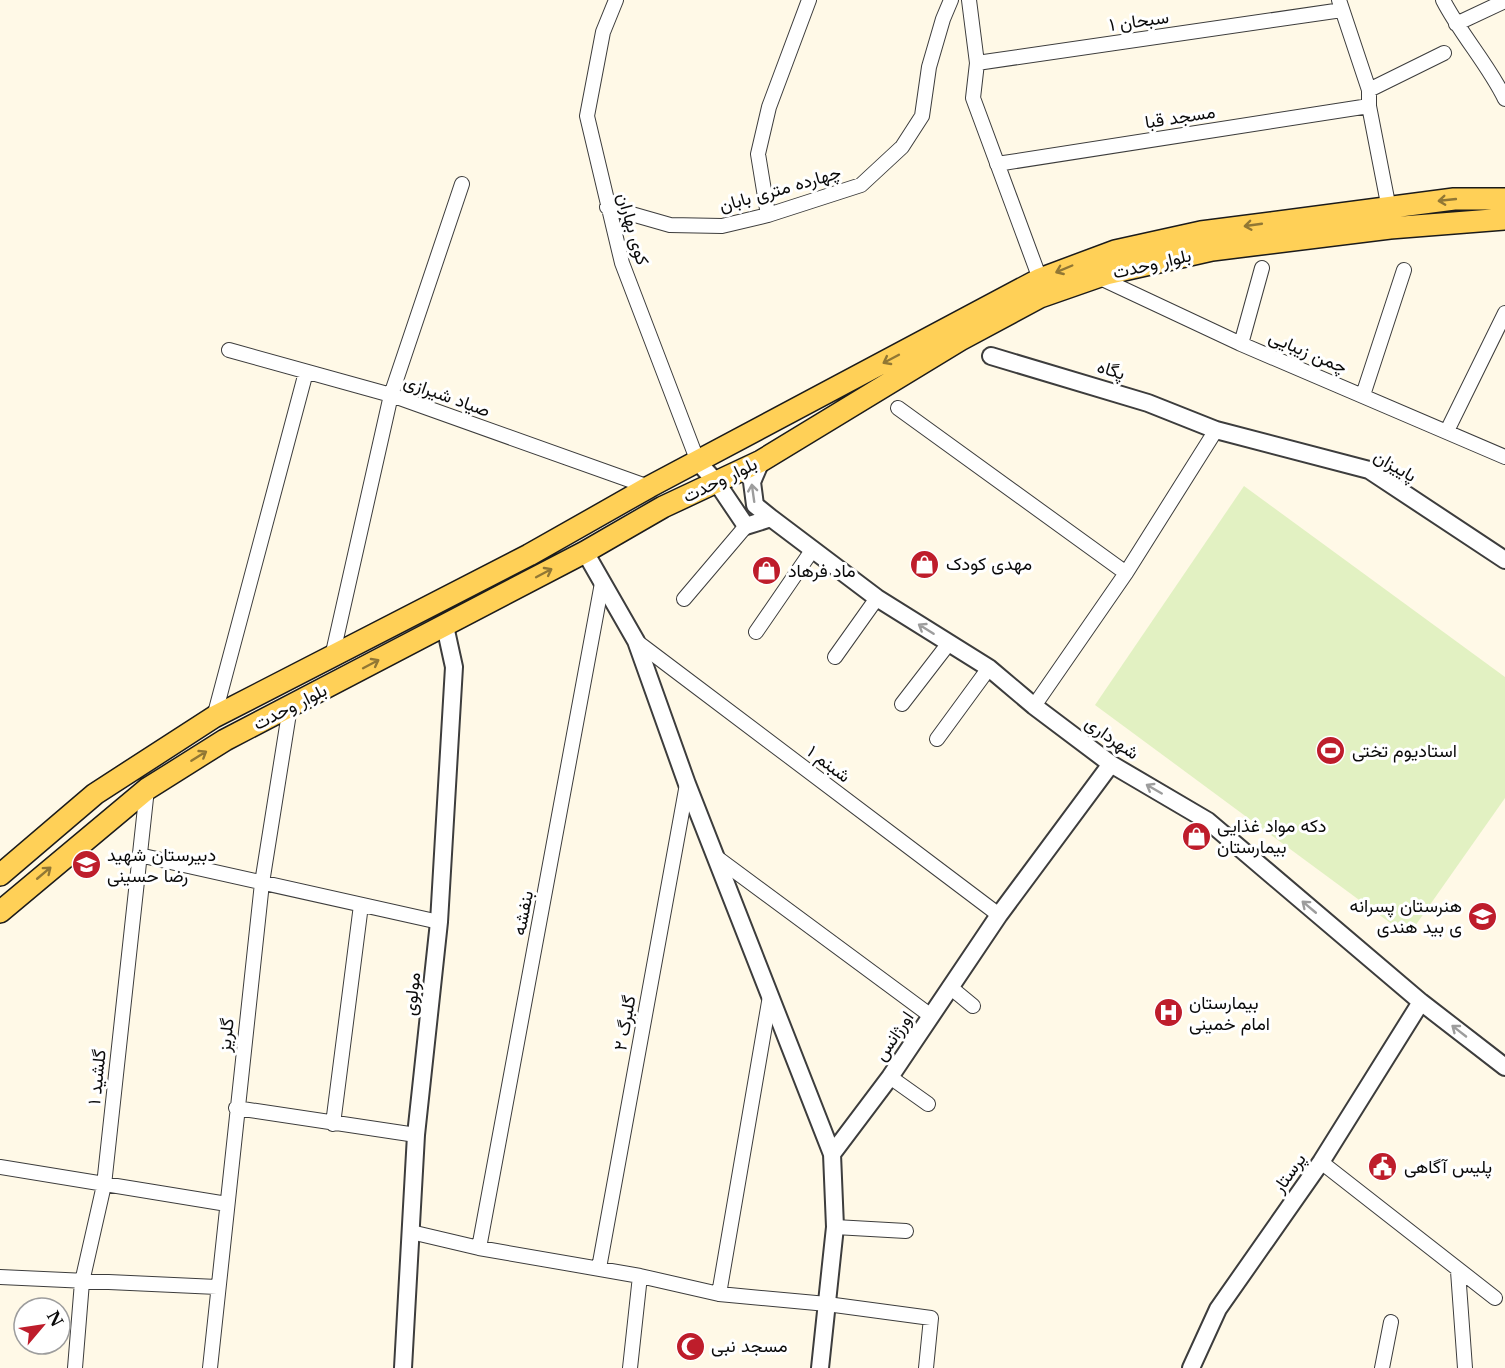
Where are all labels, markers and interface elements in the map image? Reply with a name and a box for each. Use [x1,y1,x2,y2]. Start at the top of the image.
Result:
street label: سبحان ۱ [1108,6,1170,36]
street label: مسجد قبا [1143,101,1217,133]
street label: چهارده متری بابان [717,161,844,218]
street label: کوی بهاران [612,190,654,268]
one-way arrow [1437,195,1457,206]
one-way arrow [1244,219,1264,230]
street label: بلوار وحدت [1111,244,1193,284]
one-way arrow [1055,263,1073,275]
street label: چمن زیبایی [1265,326,1350,379]
one-way arrow [883,353,900,365]
street label: پگاه [1094,355,1128,386]
street label: صیاد شیرازی [401,370,493,422]
street label: پاییزان [1369,445,1420,488]
street label: بلوار وحدت [679,453,761,507]
one-way arrow [747,483,758,503]
shop icon: مهدی کودک [909,548,941,580]
place label: مهدی کودک [946,553,1032,575]
shop icon: ماد فرهاد [751,555,783,587]
place label: ماد فرهاد [788,560,856,582]
one-way arrow [534,567,552,579]
one-way arrow [918,622,935,635]
one-way arrow [362,658,380,669]
street label: بلوار وحدت [249,679,331,735]
street label: شهرداری [1081,712,1143,764]
sports icon: استادیوم تختی [1315,735,1347,767]
place label: استادیوم تختی [1352,740,1457,763]
street label: شبنم ۱ [802,741,855,788]
one-way arrow [190,750,207,762]
one-way arrow [1146,783,1163,795]
place label: دکه مواد غذایی بیمارستان [1217,815,1326,858]
shop icon: دکه مواد غذایی بیمارستان [1180,820,1212,852]
place label: دبیرستان شهید رضا حسینی [107,844,216,887]
school or university icon: دبیرستان شهید رضا حسینی [70,849,102,881]
one-way arrow [36,866,51,880]
street label: بنفشه [508,889,538,937]
place label: هنرستان پسرانه ی بید هندی [1350,895,1462,938]
one-way arrow [1301,900,1317,913]
school or university icon: هنرستان پسرانه ی بید هندی [1467,900,1499,932]
street label: مولوی [399,971,425,1017]
place label: بیمارستان امام خمینی [1189,992,1270,1036]
street label: گلبرگ ۲ [609,994,641,1052]
hospital icon: بیمارستان امام خمینی [1152,997,1184,1029]
street label: اورژانس [869,1007,919,1065]
street label: گلریز [213,1017,239,1054]
one-way arrow [1451,1025,1467,1038]
street label: گلشید ۱ [83,1048,111,1106]
street label: پرستار [1267,1149,1311,1199]
public building icon: پلیس آگاهی [1367,1151,1399,1183]
place label: پلیس آگاهی [1404,1156,1492,1179]
north arrow [12,1296,72,1356]
text: N [43,1307,68,1330]
mosque icon: مسجد نبی [674,1330,706,1362]
place label: مسجد نبی [711,1335,788,1357]

